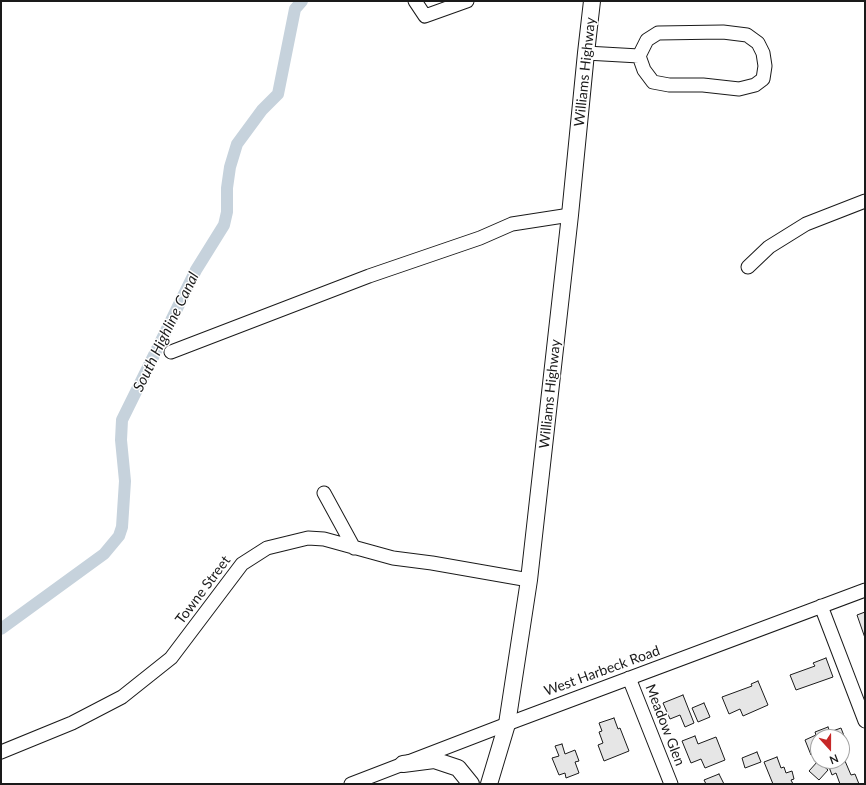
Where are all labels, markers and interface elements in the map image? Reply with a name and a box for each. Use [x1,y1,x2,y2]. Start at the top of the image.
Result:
street label: Williams Highway [571,17,599,127]
water label: South Highline Canal [129,269,203,395]
street label: Williams Highway [536,339,564,449]
street label: Towne Street [172,553,234,627]
street label: West Harbeck Road [542,642,662,700]
street label: Meadow Glen [642,682,688,768]
north arrow [810,729,850,769]
text: N [828,752,840,767]

